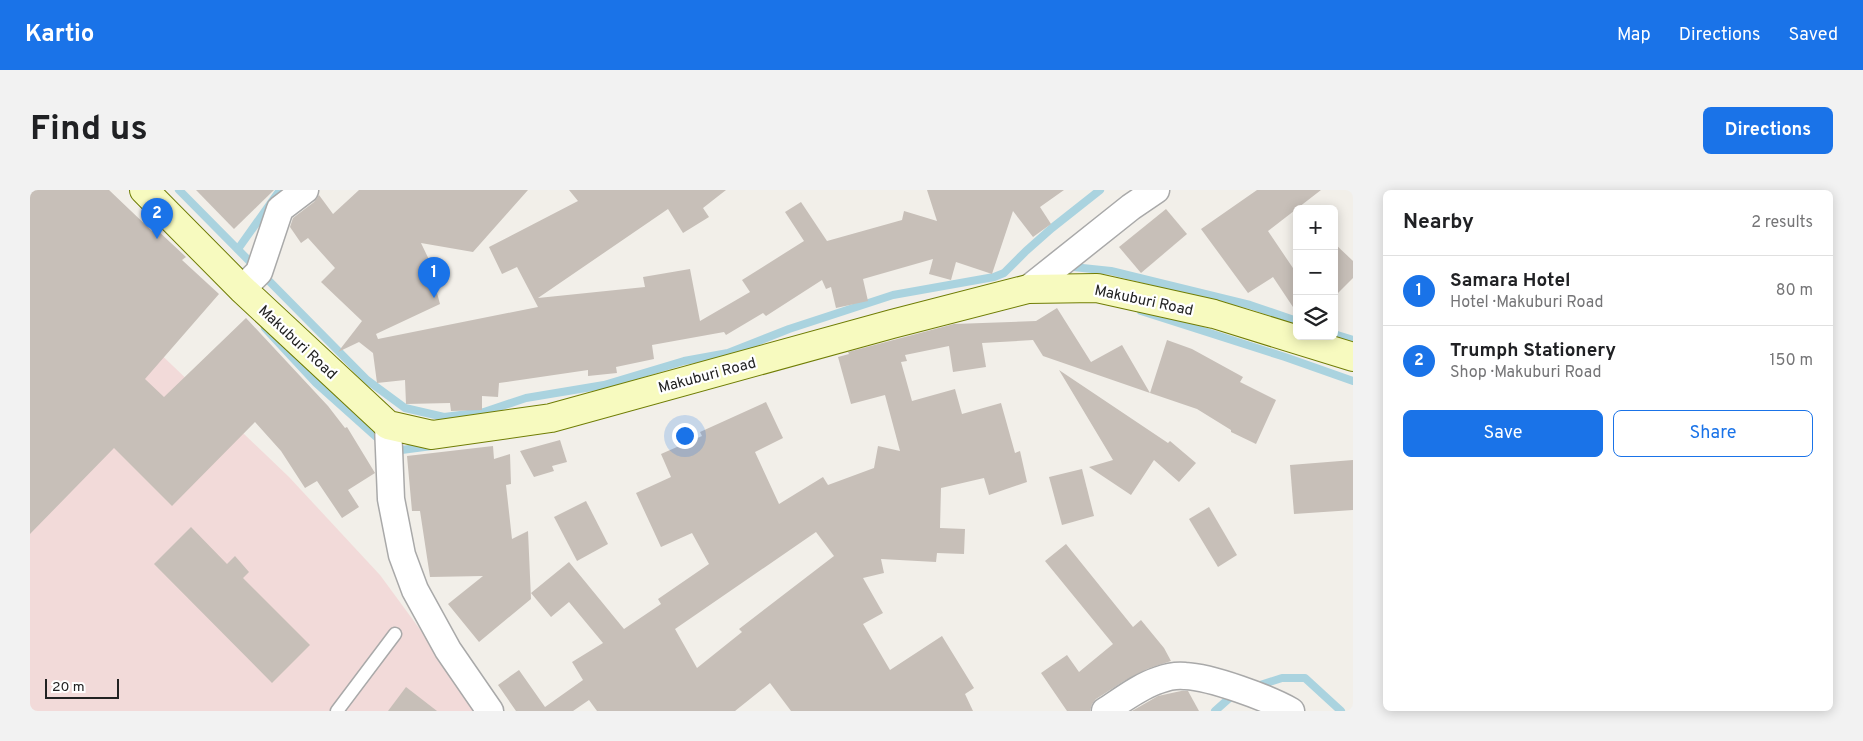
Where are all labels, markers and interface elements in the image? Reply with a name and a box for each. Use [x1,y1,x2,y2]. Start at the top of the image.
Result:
text: Kartio [25,20,94,50]
text: Map [1617,24,1651,47]
text: Directions [1679,24,1761,47]
text: Saved [1789,24,1838,47]
button: Directions [1703,107,1833,154]
text: Find us [30,108,148,152]
pin: 2 [141,198,173,239]
map controls [1293,205,1338,340]
button: + [1293,205,1338,250]
text: Nearby [1403,209,1474,236]
text: 2 results [1751,213,1813,233]
button: − [1293,250,1338,295]
pin: 1 [418,257,450,298]
text: Samara Hotel [1450,269,1571,293]
text: 1 [1416,281,1422,301]
text: 80 m [1776,281,1813,301]
street label: Makuburi Road [1093,282,1195,321]
text: Hotel · Makuburi Road [1450,293,1603,313]
button: layers [1293,295,1338,340]
street label: Makuburi Road [254,302,340,384]
text: Trumph Stationery [1450,339,1616,363]
text: 2 [1414,351,1424,371]
text: 150 m [1770,351,1813,371]
street label: Makuburi Road [656,354,758,399]
text: Shop · Makuburi Road [1450,363,1601,383]
button: Save [1403,410,1603,457]
button: Share [1613,410,1813,457]
your location [672,423,698,449]
scale bar [45,676,119,699]
text: 20 m [52,679,85,696]

